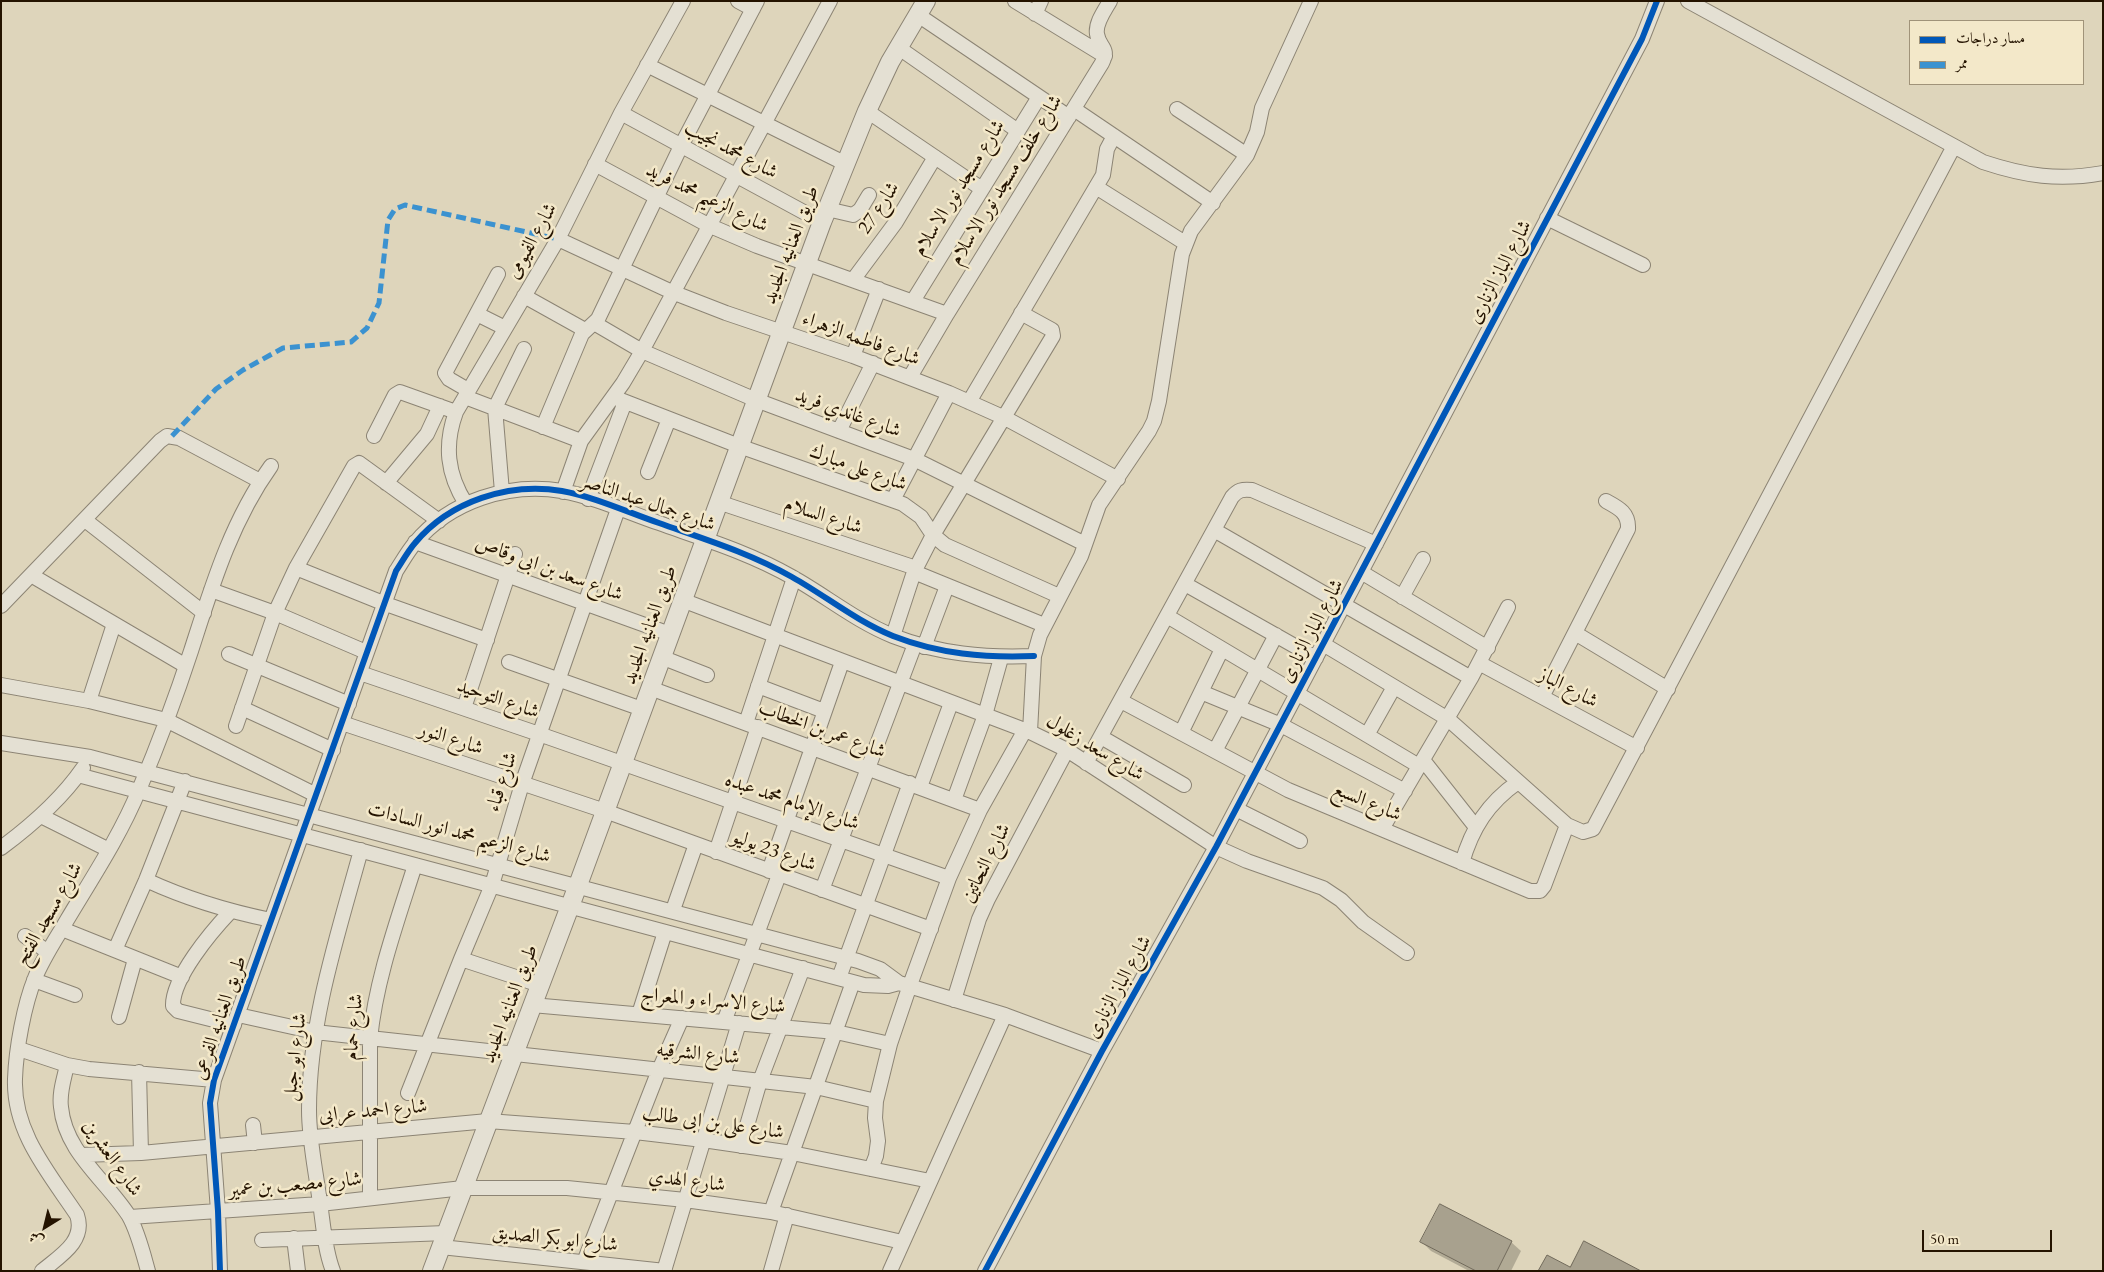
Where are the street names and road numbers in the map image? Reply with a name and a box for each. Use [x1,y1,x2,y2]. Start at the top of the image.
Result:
street label: شارع خلف مسجد نور الاسلام [944,90,1068,270]
street label: شارع محمد نجيب [680,115,782,185]
street label: شارع مسجد نور الاسلام [907,115,1011,261]
street label: شارع الزعيم محمد فريد [642,158,772,238]
street label: شارع 27 [853,177,905,239]
street label: طريق العنانيه الجديد [757,182,825,308]
street label: شارع الفيومى [501,199,563,283]
street label: شارع الباز الزنارى [1463,216,1537,328]
street label: شارع فاطمه الزهراء [799,307,923,371]
street label: شارع غاندي فريد [792,383,904,443]
street label: شارع على مبارك [806,439,910,497]
street label: شارع جمال عبد الناصر [578,469,718,537]
street label: شارع السلام [781,492,865,540]
street label: شارع سعد بن ابى وقاص [472,531,626,607]
street label: طريق العنانيه الجديد [617,562,683,688]
street label: شارع الباز الزنارى [1275,575,1349,687]
street label: شارع الباز [1534,662,1602,714]
street label: شارع التوحيد [454,674,542,724]
street label: شارع عمر بن الخطاب [755,696,889,764]
street label: شارع سعد زغلول [1042,709,1148,787]
street label: شارع النور [416,717,486,761]
street label: شارع قباء [481,749,523,815]
street label: شارع الإمام محمد عبده [722,768,862,836]
street label: شارع السبع [1329,777,1405,827]
street label: شارع الزعيم محمد انور السادات [365,797,553,869]
street label: شارع النحاتين [956,819,1016,907]
street label: شارع 23 يوليو [729,825,819,877]
street label: شارع مسجد الفتح [10,858,88,970]
street label: شارع الباز الزنارى [1081,931,1157,1043]
street label: طريق العنانيه الجديد [476,941,544,1067]
street label: طريق العنانيه الفرعى [188,953,252,1083]
street label: شارع الاسراء و المعراج [640,983,786,1019]
street label: شارع حمام [339,993,369,1061]
street label: شارع ابو جبل [278,1012,312,1102]
street label: شارع الشرقيه [655,1038,741,1070]
street label: شارع احمد عرابى [318,1094,428,1128]
street label: شارع على بن ابى طالب [641,1101,785,1145]
street label: شارع العشرين [77,1115,147,1201]
street label: شارع الهدي [647,1164,727,1198]
street label: شارع مصعب بن عمير [227,1167,363,1203]
street label: شارع ابو بكر الصديق [491,1220,619,1258]

